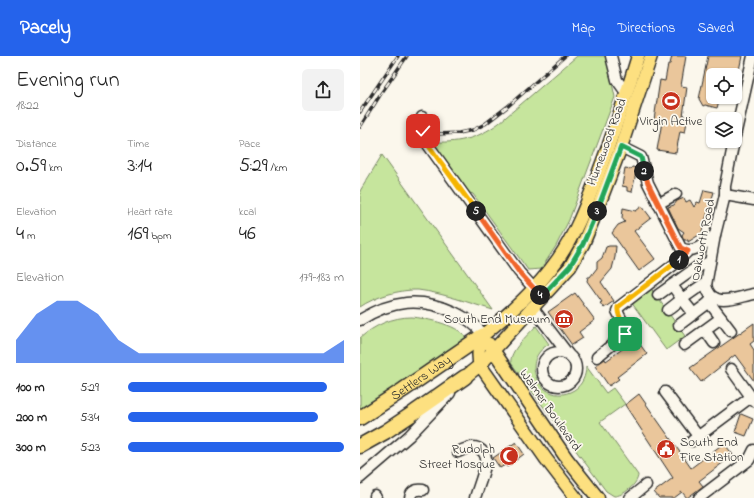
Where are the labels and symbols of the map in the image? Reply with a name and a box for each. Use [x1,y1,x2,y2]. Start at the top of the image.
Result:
sports icon: Virgin Active [660,90,682,112]
street label: Humewood Road [582,95,632,188]
place label: Virgin Active [639,112,703,132]
pin [406,114,440,148]
pin: 2 [634,161,654,181]
street label: Oakworth Road [686,197,720,282]
pin: 5 [466,201,486,221]
pin: 3 [587,201,607,221]
pin: 1 [669,250,689,270]
pin: 4 [530,285,550,305]
museum icon: South End Museum [553,308,575,330]
place label: South End Museum [444,310,550,329]
pin [608,317,642,351]
street label: Settlers Way [387,350,455,405]
street label: Walmer Boulevard [514,365,586,456]
place label: South End Fire Station [679,433,743,467]
public building icon: South End Fire Station [655,438,677,460]
place label: Rudolph Street Mosque [419,440,495,474]
mosque icon: Rudolph Street Mosque [498,445,520,467]

